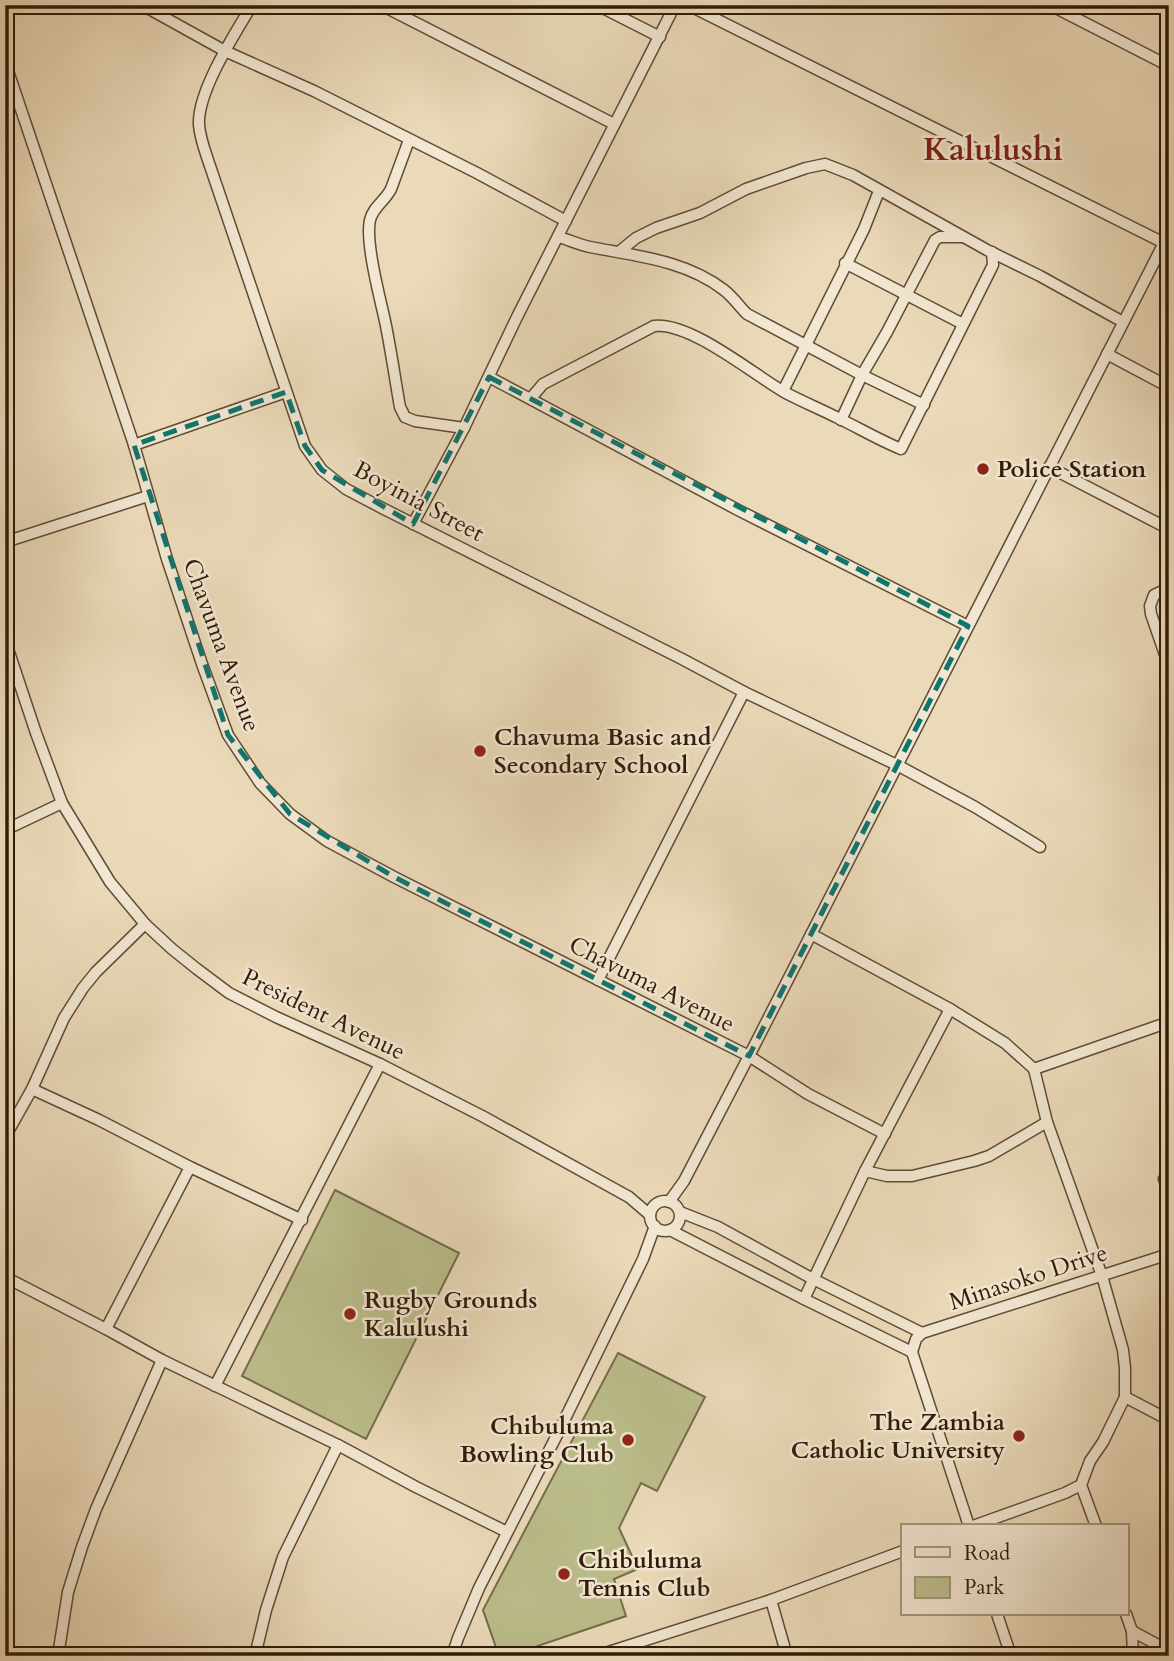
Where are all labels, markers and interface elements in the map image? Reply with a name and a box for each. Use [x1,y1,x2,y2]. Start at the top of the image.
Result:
district label: Kalulushi [923,128,1063,172]
street label: Boyinia Street [348,453,490,550]
place label: Police Station [997,453,1147,486]
marker: Police Station [975,461,991,477]
street label: Chavuma Avenue [175,554,268,736]
place label: Chavuma Basic and Secondary School [494,721,712,782]
marker: Chavuma Basic and Secondary School [472,743,488,759]
street label: Chavuma Avenue [563,928,740,1040]
street label: President Avenue [237,961,411,1068]
street label: Minasoko Drive [945,1236,1112,1319]
place label: Rugby Grounds Kalulushi [364,1284,537,1345]
marker: Rugby Grounds Kalulushi [342,1306,358,1322]
place label: The Zambia Catholic University [791,1406,1005,1467]
place label: Chibuluma Bowling Club [459,1410,614,1471]
marker: The Zambia Catholic University [1011,1428,1027,1444]
marker: Chibuluma Bowling Club [620,1432,636,1448]
legend [901,1524,1128,1616]
text: Road [964,1539,1010,1568]
place label: Chibuluma Tennis Club [578,1544,710,1605]
marker: Chibuluma Tennis Club [556,1566,572,1582]
text: Park [964,1573,1005,1602]

